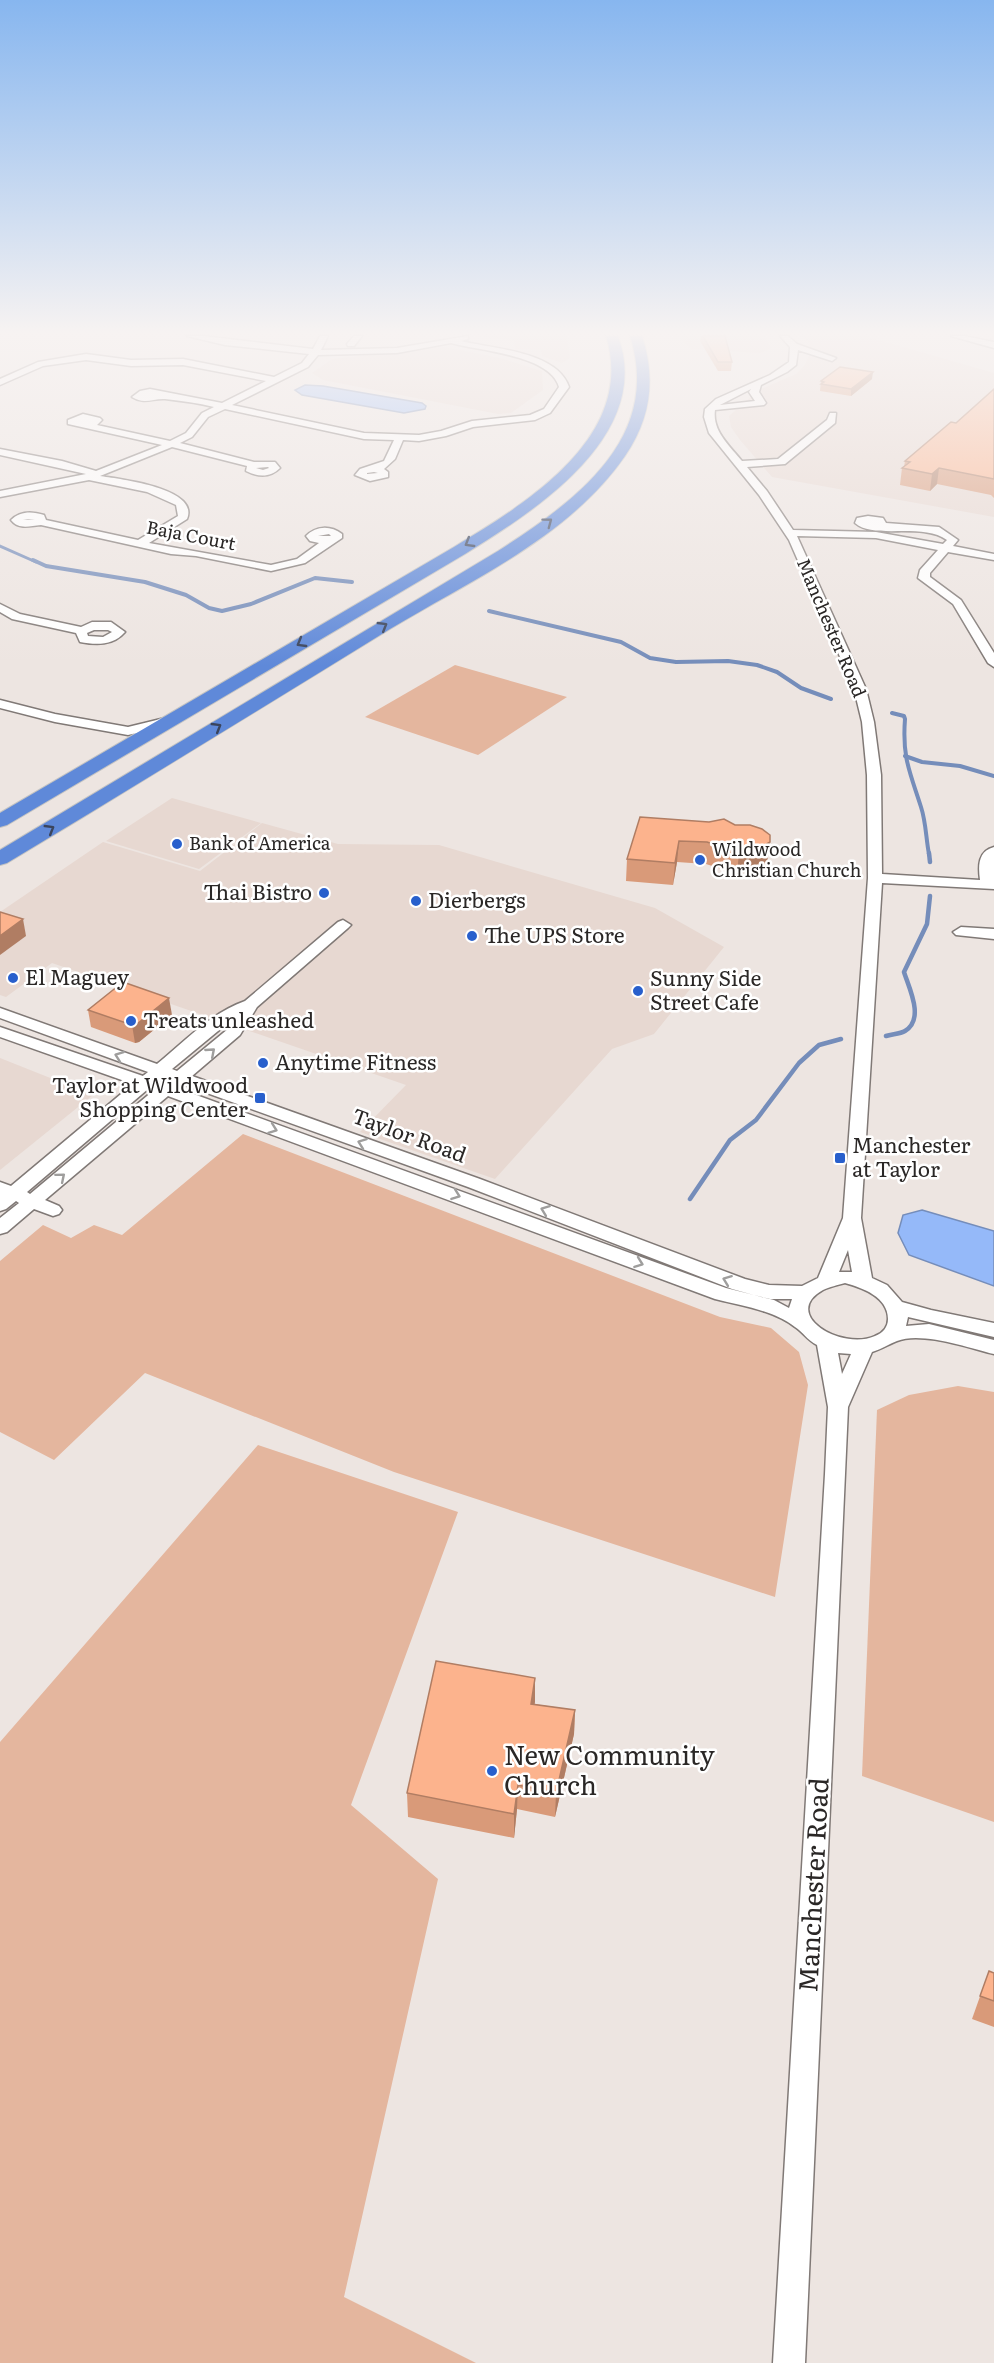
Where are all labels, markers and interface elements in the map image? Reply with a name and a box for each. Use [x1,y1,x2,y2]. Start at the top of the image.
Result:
street label: Baja Court [144,513,239,557]
one-way arrow [542,518,553,529]
one-way arrow [465,536,475,548]
street label: Manchester Road [791,554,874,701]
one-way arrow [377,622,387,634]
one-way arrow [297,636,307,647]
one-way arrow [211,723,221,735]
one-way arrow [44,824,54,836]
place label: Bank of America [189,829,331,856]
place label: Wildwood Christian Church [712,835,861,883]
marker: Bank of America [170,837,184,851]
marker: Wildwood Christian Church [693,853,707,867]
place label: Thai Bistro [203,875,312,906]
place label: Dierbergs [428,883,525,914]
marker: Thai Bistro [317,886,331,900]
marker: Dierbergs [409,894,423,908]
place label: The UPS Store [484,918,625,949]
marker: The UPS Store [465,929,479,943]
place label: El Maguey [25,960,130,991]
place label: Sunny Side Street Cafe [650,961,762,1016]
marker: El Maguey [6,971,20,985]
marker: Sunny Side Street Cafe [631,984,645,998]
place label: Treats unleashed [143,1003,314,1034]
marker: Treats unleashed [124,1014,138,1028]
place label: Anytime Fitness [275,1045,436,1076]
one-way arrow [204,1048,215,1059]
one-way arrow [114,1050,125,1063]
marker: Anytime Fitness [256,1056,270,1070]
place label: Taylor at Wildwood Shopping Center [52,1068,248,1123]
marker: Taylor at Wildwood Shopping Center [253,1091,267,1105]
street label: Taylor Road [348,1099,472,1169]
one-way arrow [267,1121,278,1134]
place label: Manchester at Taylor [852,1128,971,1183]
one-way arrow [357,1137,367,1150]
marker: Manchester at Taylor [833,1151,847,1165]
one-way arrow [54,1173,65,1184]
one-way arrow [450,1188,461,1201]
one-way arrow [540,1205,551,1217]
one-way arrow [633,1256,644,1269]
one-way arrow [722,1274,733,1287]
place label: New Community Church [504,1734,715,1803]
marker: New Community Church [485,1764,499,1778]
street label: Manchester Road [786,1776,837,1993]

